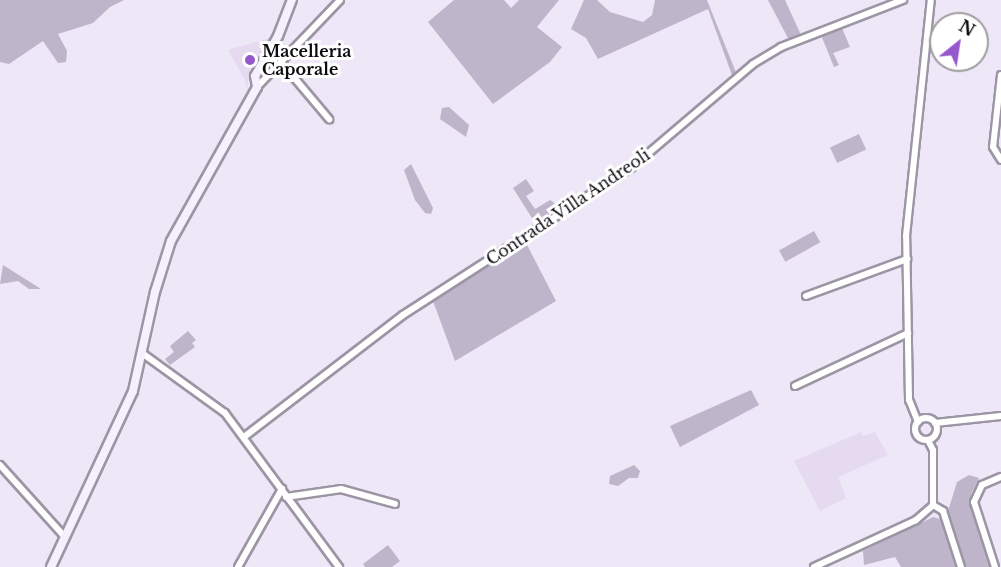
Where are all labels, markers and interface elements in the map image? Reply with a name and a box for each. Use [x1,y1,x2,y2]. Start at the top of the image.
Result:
north arrow [929,12,989,72]
text: N [955,16,979,41]
place label: Macelleria Caporale [262,41,352,79]
marker: Macelleria Caporale [243,53,257,67]
street label: Contrada Villa Andreoli [482,145,654,269]

